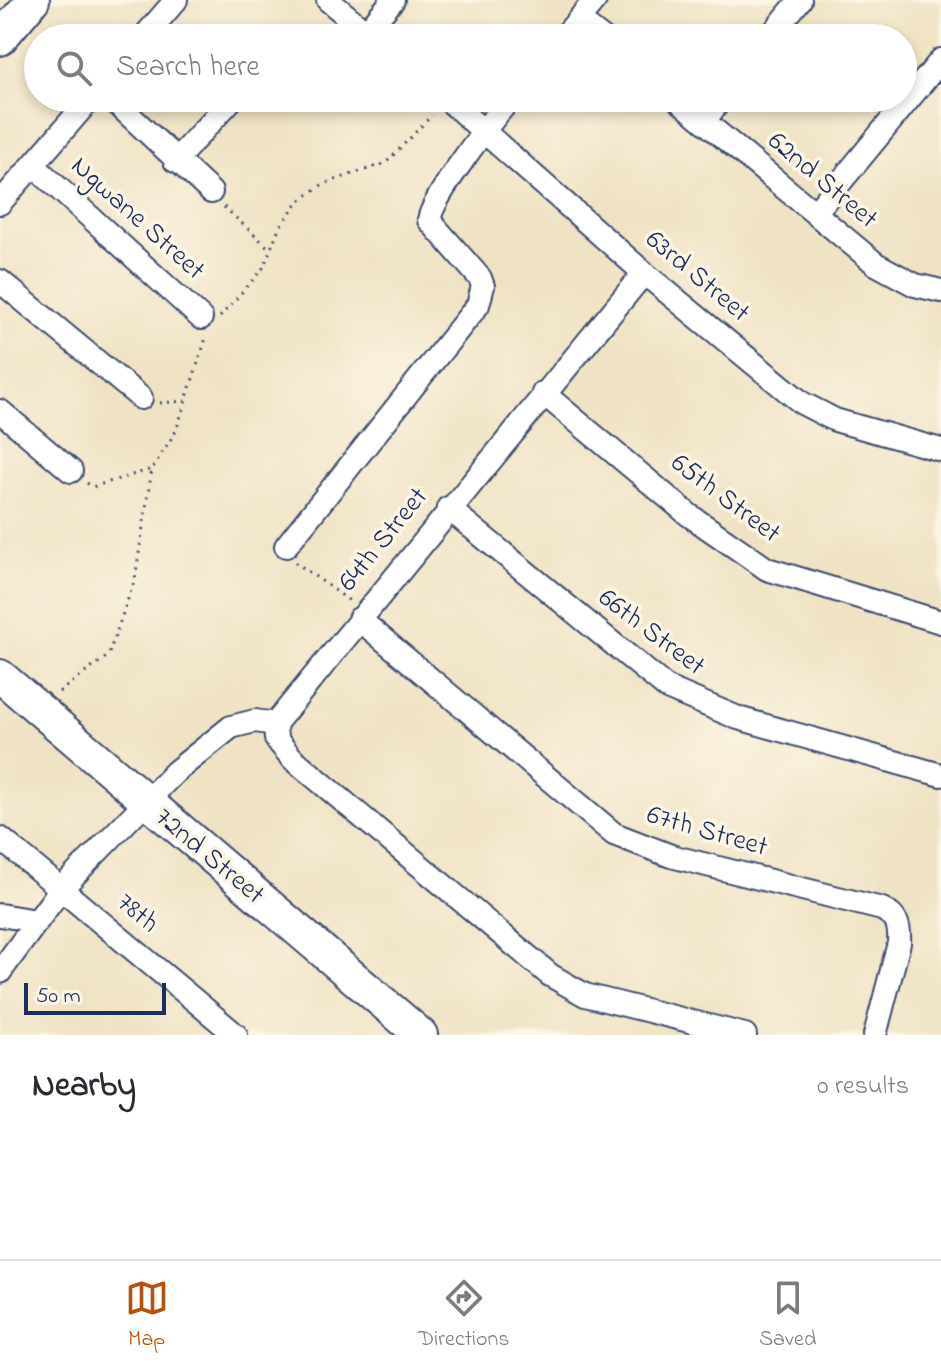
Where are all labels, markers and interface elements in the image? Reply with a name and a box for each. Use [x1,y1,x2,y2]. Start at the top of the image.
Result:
search box [24,24,917,112]
icon: search [52,46,96,90]
text: Search here [116,46,260,90]
street label: 62nd Street [758,122,886,240]
street label: Ngwane Street [61,147,213,291]
street label: 63rd Street [636,221,758,333]
street label: 65th Street [661,444,789,554]
street label: 64th Street [329,479,439,601]
street label: 66th Street [589,579,713,687]
street label: 67th Street [642,795,772,869]
street label: 72nd Street [145,799,273,915]
street label: 78th [107,884,167,944]
scale bar [24,979,166,1015]
text: 50 m [36,981,81,1013]
text: Nearby [32,1062,136,1112]
text: 0 results [817,1068,909,1106]
tab: Map [125,1276,169,1356]
tab: Directions [418,1276,510,1356]
tab: Saved [759,1276,816,1356]

